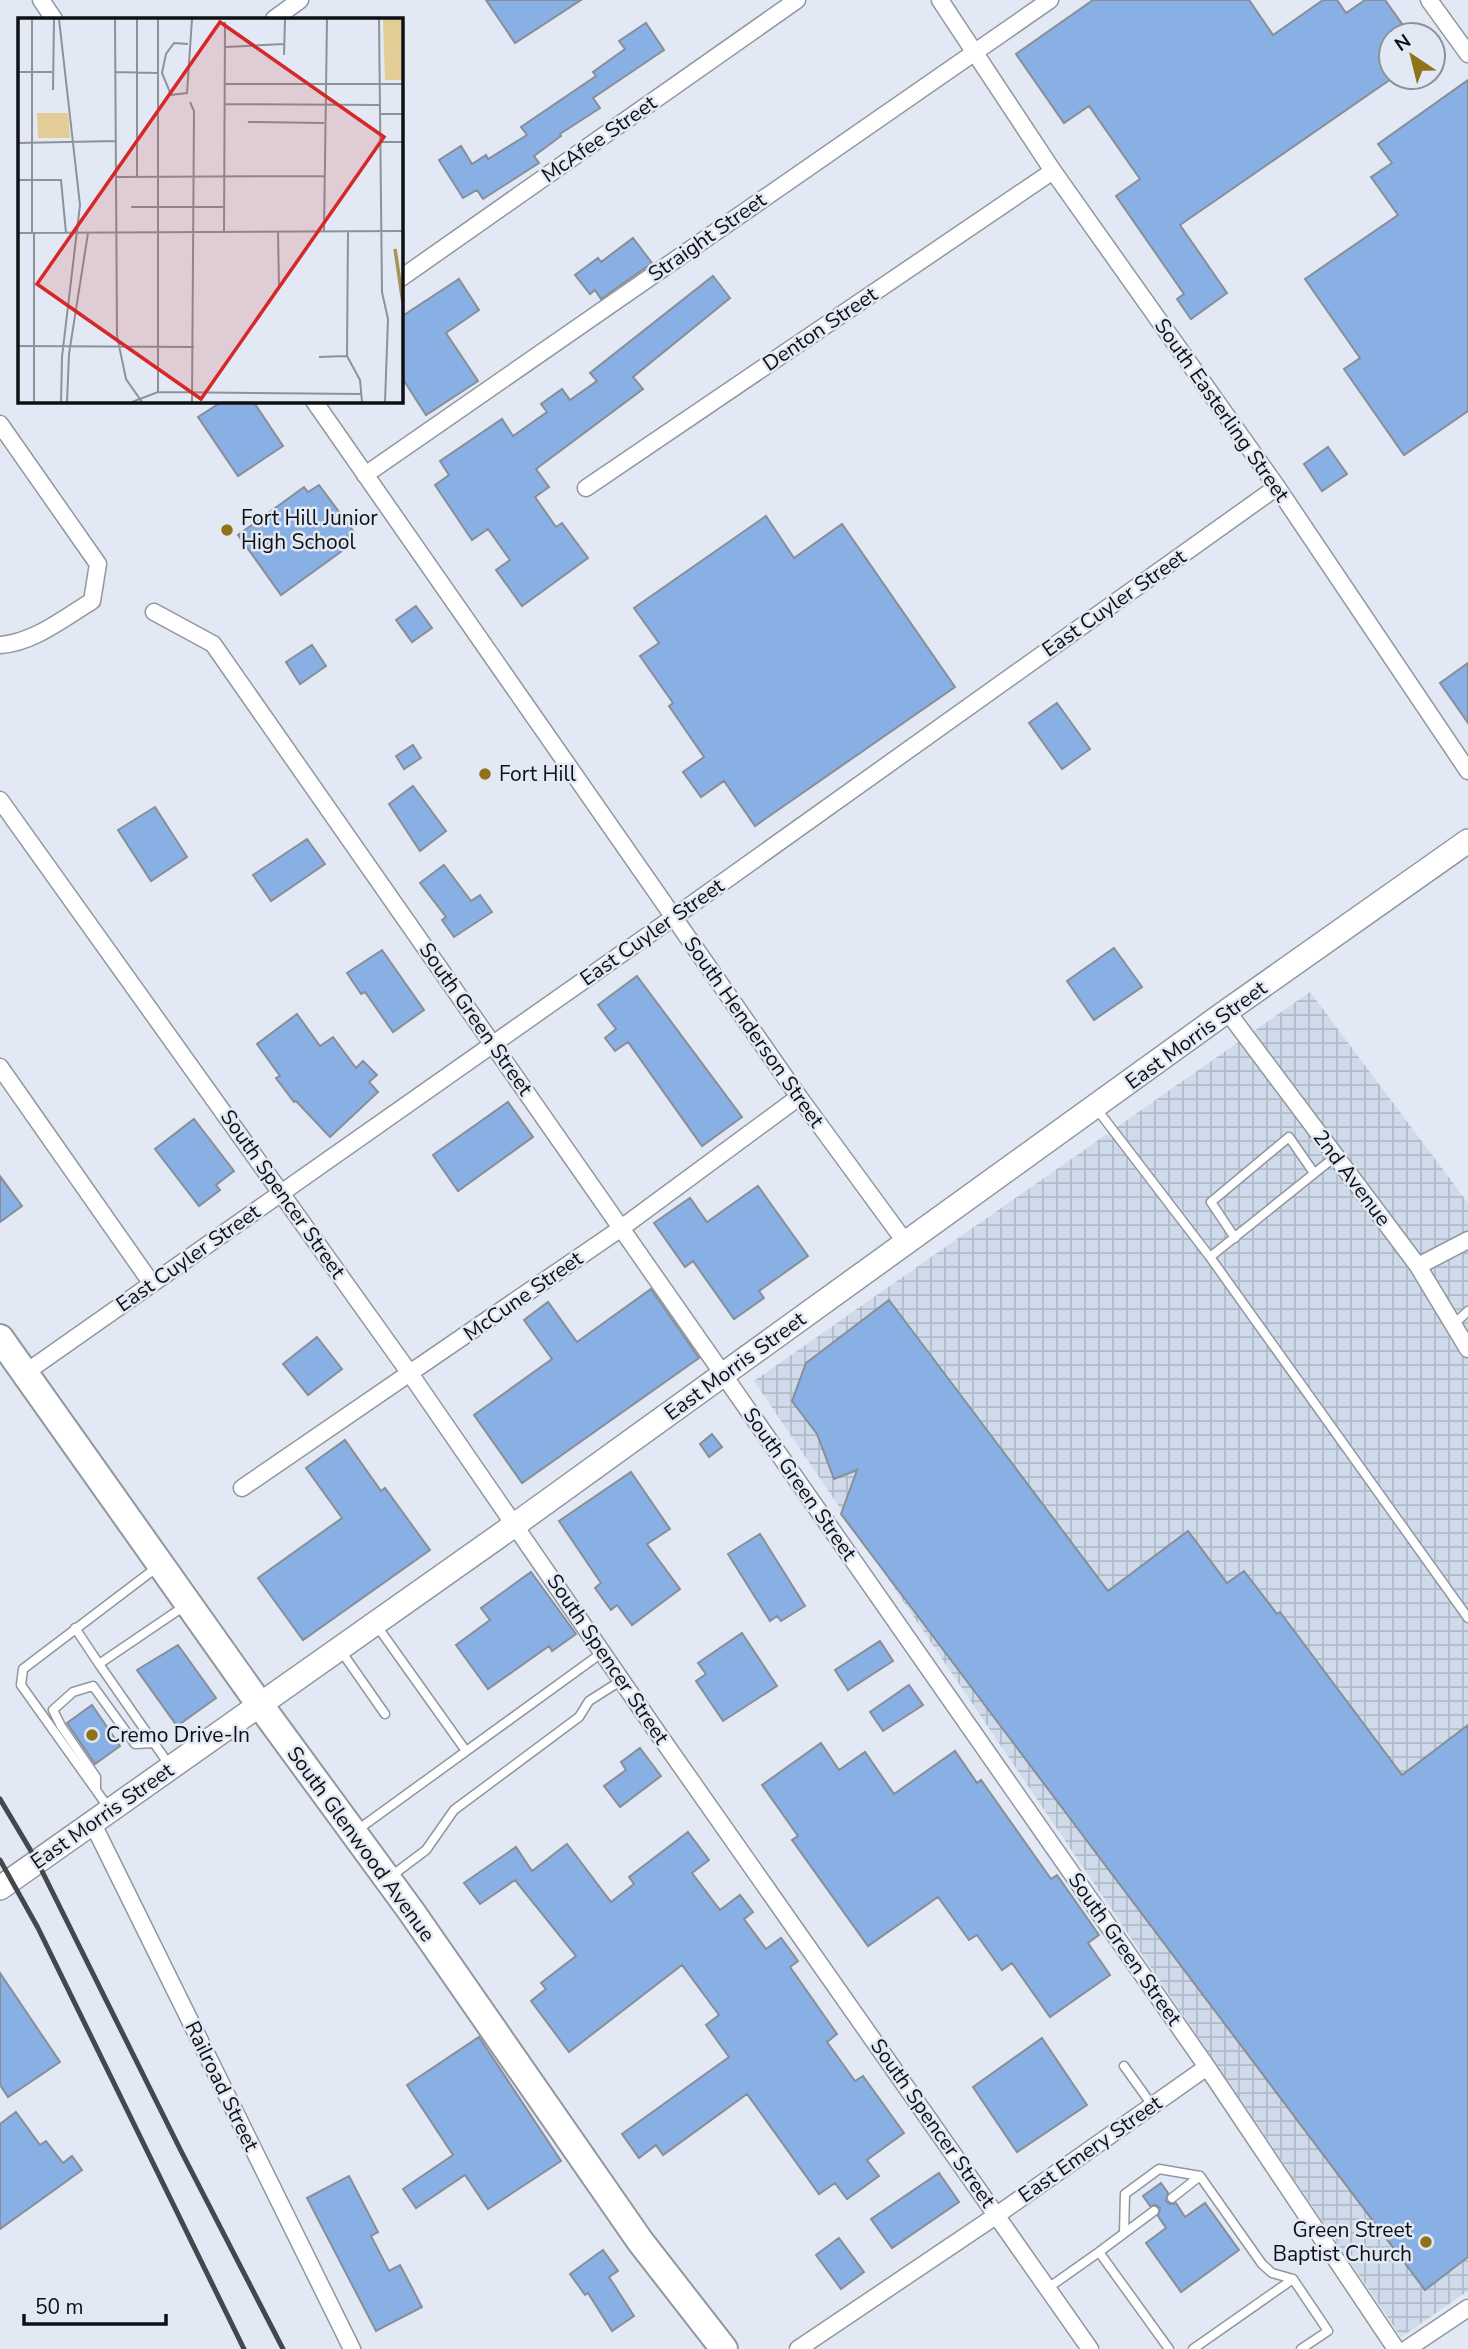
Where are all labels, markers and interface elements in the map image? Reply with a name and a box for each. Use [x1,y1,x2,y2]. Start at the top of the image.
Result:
inset map [18,18,402,402]
north arrow [1377,21,1447,91]
text: N [1390,28,1416,58]
street label: McAfee Street [536,89,663,189]
street label: Straight Street [642,186,772,288]
street label: Denton Street [757,280,883,378]
street label: South Easterling Street [1148,313,1296,508]
place label: Fort Hill Junior High School [241,504,378,556]
marker: Fort Hill Junior High School [219,522,235,538]
street label: East Cuyler Street [1036,542,1192,663]
place label: Fort Hill [499,760,577,788]
marker: Fort Hill [477,766,493,782]
street label: East Cuyler Street [574,871,730,992]
street label: South Henderson Street [677,931,831,1134]
street label: South Green Street [413,937,540,1102]
street label: East Morris Street [1120,974,1273,1096]
street label: South Spencer Street [214,1104,352,1285]
street label: 2nd Avenue [1307,1124,1397,1232]
street label: East Cuyler Street [110,1197,266,1318]
street label: McCune Street [458,1244,589,1347]
street label: East Morris Street [659,1305,812,1427]
street label: South Green Street [737,1402,864,1567]
street label: South Spencer Street [540,1568,676,1750]
place label: Cremo Drive-In [106,1721,250,1749]
marker: Cremo Drive-In [84,1727,100,1743]
street label: South Glenwood Avenue [280,1741,442,1947]
street label: East Morris Street [25,1756,179,1876]
street label: South Green Street [1062,1867,1189,2032]
street label: Railroad Street [178,2016,266,2156]
street label: South Spencer Street [864,2033,1002,2214]
street label: East Emery Street [1013,2089,1168,2209]
place label: Green Street Baptist Church [1273,2216,1413,2268]
marker: Green Street Baptist Church [1418,2234,1434,2250]
scale bar [24,2282,166,2326]
text: 50 m [35,2293,84,2321]

